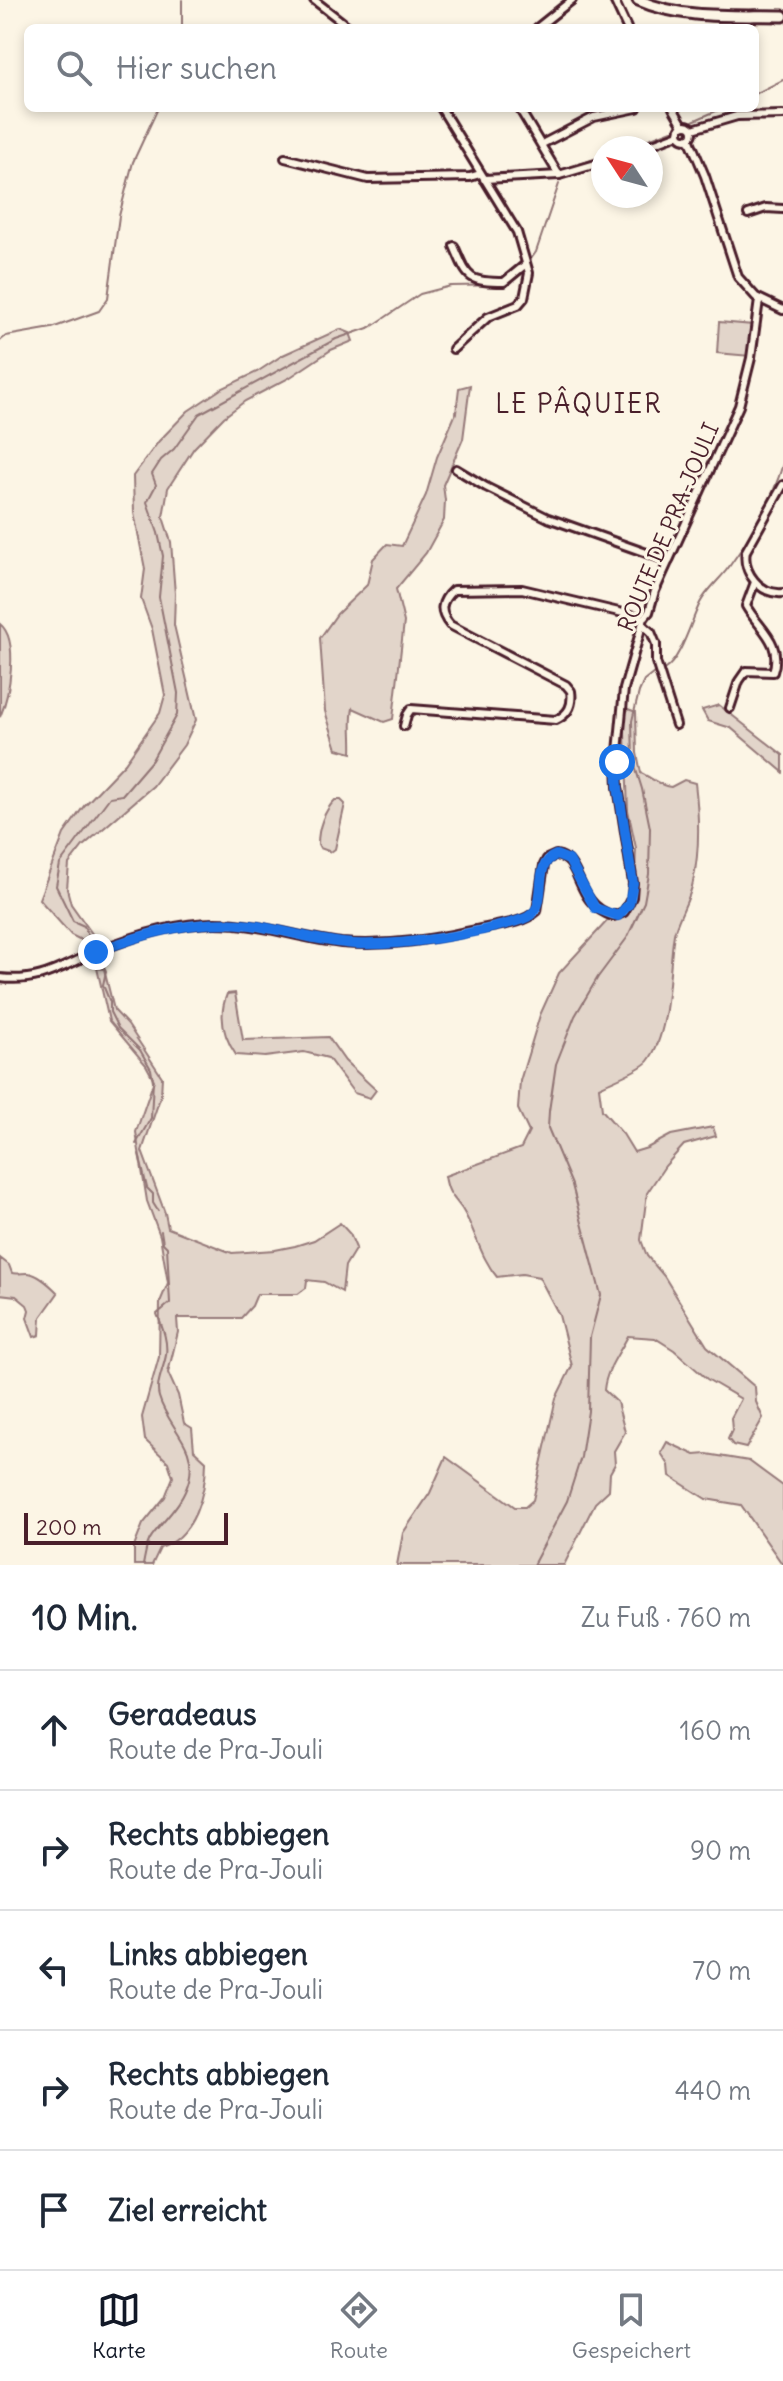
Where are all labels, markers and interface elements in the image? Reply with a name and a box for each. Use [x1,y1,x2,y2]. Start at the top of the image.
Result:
search box [24,24,759,112]
icon: search [52,46,96,90]
text: Hier suchen [116,49,277,87]
north arrow [591,136,663,208]
district label: LE PÂQUIER [495,385,663,420]
street label: ROUTE DE PRA-JOULI [611,418,725,636]
route start [599,744,635,780]
route end [78,934,114,970]
scale bar [24,1509,228,1545]
text: 200 m [36,1513,102,1541]
text: 10 Min. [32,1596,138,1639]
text: Zu Fuß · 760 m [581,1601,751,1634]
text: Geradeaus [108,1695,257,1733]
icon: ahead [32,1708,76,1752]
text: 160 m [680,1714,751,1747]
text: Route de Pra-Jouli [108,1733,323,1766]
text: Rechts abbiegen [108,1815,329,1853]
icon: right [32,1828,76,1872]
text: 90 m [690,1834,751,1867]
text: Route de Pra-Jouli [108,1853,323,1886]
text: Links abbiegen [108,1935,308,1973]
icon: left [32,1948,76,1992]
text: 70 m [692,1954,751,1987]
text: Route de Pra-Jouli [108,1973,323,2006]
text: Rechts abbiegen [108,2055,329,2093]
icon: right [32,2068,76,2112]
text: 440 m [675,2074,751,2107]
text: Route de Pra-Jouli [108,2093,323,2126]
icon: arrive [32,2188,76,2232]
text: Ziel erreicht [108,2191,267,2229]
tab: Karte [92,2288,146,2364]
tab: Route [330,2288,388,2364]
tab: Gespeichert [572,2288,691,2364]

